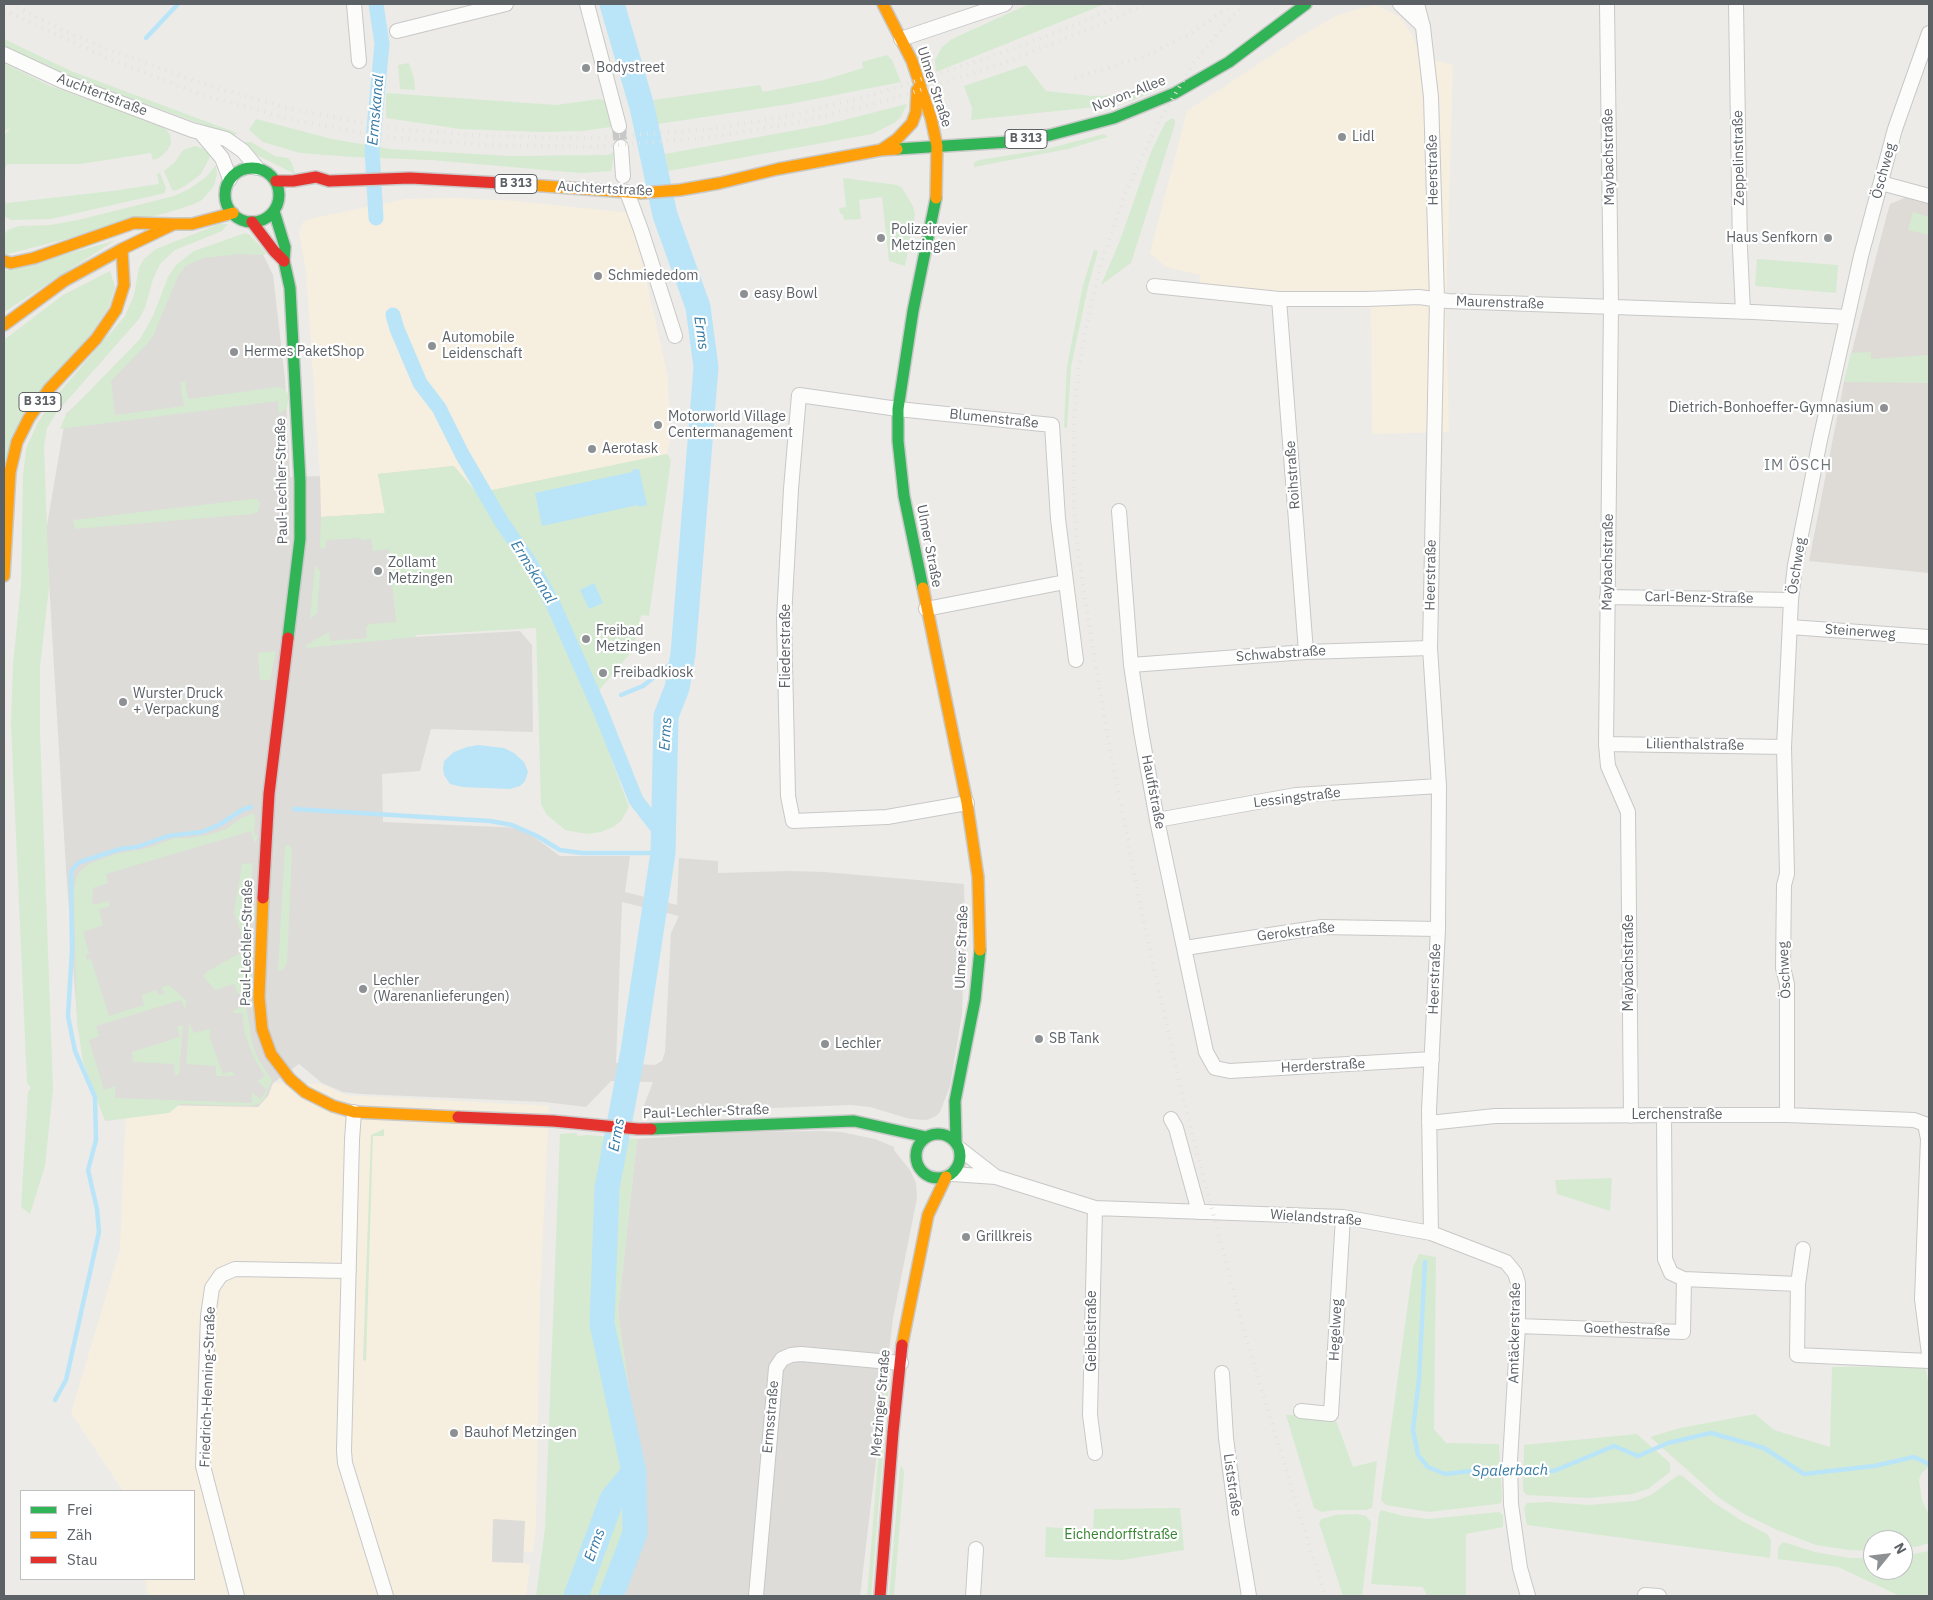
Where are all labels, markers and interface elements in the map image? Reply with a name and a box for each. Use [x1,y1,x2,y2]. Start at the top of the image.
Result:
street label: Ulmer Straße [913,45,955,129]
place label: Bodystreet [596,60,665,76]
marker: Bodystreet [580,62,592,74]
street label: Auchtertstraße [54,70,150,120]
street label: Noyon-Allee [1090,72,1168,116]
water label: Ermskanal [364,74,388,146]
street label: Maybachstraße [1600,108,1618,206]
street label: Zeppelinstraße [1730,110,1748,206]
place label: Lidl [1352,129,1374,145]
road number: B 313 [1005,130,1047,148]
marker: Lidl [1336,131,1348,143]
street label: Heerstraße [1424,134,1442,206]
street label: Öschweg [1868,141,1900,201]
road number: B 313 [495,174,537,193]
street label: Auchtertstraße [557,178,653,200]
place label: Polizeirevier Metzingen [891,222,968,254]
place label: Haus Senfkorn [1726,230,1818,246]
marker: Polizeirevier Metzingen [875,232,887,244]
marker: Haus Senfkorn [1822,232,1834,244]
place label: Schmiededom [608,268,699,284]
marker: Schmiededom [592,270,604,282]
place label: easy Bowl [754,286,817,302]
marker: easy Bowl [738,288,750,300]
street label: Maurenstraße [1456,293,1544,313]
water label: Erms [690,315,712,351]
place label: Automobile Leidenschaft [442,330,523,362]
marker: Automobile Leidenschaft [426,340,438,352]
place label: Hermes PaketShop [244,344,364,360]
marker: Hermes PaketShop [228,346,240,358]
road number: B 313 [19,392,61,412]
place label: Dietrich-Bonhoeffer-Gymnasium [1669,400,1874,416]
marker: Dietrich-Bonhoeffer-Gymnasium [1878,402,1890,414]
street label: Blumenstraße [949,406,1039,432]
place label: Motorworld Village Centermanagement [668,409,793,442]
street label: Paul-Lechler-Straße [272,418,292,544]
marker: Motorworld Village Centermanagement [652,419,664,431]
street label: Roihstraße [1282,440,1304,510]
place label: Aerotask [602,441,658,457]
marker: Aerotask [586,443,598,455]
district label: IM ÖSCH [1763,457,1833,475]
street label: Ulmer Straße [913,503,945,589]
street label: Maybachstraße [1599,513,1617,611]
street label: Öschweg [1784,536,1810,596]
water label: Ermskanal [507,537,559,607]
street label: Heerstraße [1422,539,1440,611]
place label: Zollamt Metzingen [388,555,453,588]
marker: Zollamt Metzingen [372,565,384,577]
street label: Carl-Benz-Straße [1644,589,1754,607]
street label: Fliederstraße [778,604,794,688]
street label: Steinerweg [1824,621,1896,643]
place label: Freibad Metzingen [596,623,661,656]
marker: Freibad Metzingen [580,633,592,645]
street label: Schwabstraße [1235,642,1327,666]
place label: Freibadkiosk [613,665,693,681]
marker: Freibadkiosk [597,667,609,679]
place label: Wurster Druck + Verpackung [133,686,223,719]
marker: Wurster Druck + Verpackung [117,696,129,708]
water label: Erms [656,717,676,751]
street label: Lilienthalstraße [1646,736,1744,754]
street label: Hauffstraße [1138,753,1168,831]
street label: Lessingstraße [1252,784,1342,812]
street label: Paul-Lechler-Straße [237,880,257,1006]
street label: Ulmer Straße [952,905,972,989]
street label: Maybachstraße [1621,914,1637,1012]
street label: Gerokstraße [1256,919,1336,945]
street label: Öschweg [1775,941,1795,999]
street label: Heerstraße [1425,943,1445,1015]
place label: Lechler (Warenanlieferungen) [373,973,510,1006]
marker: Lechler (Warenanlieferungen) [357,983,369,995]
place label: SB Tank [1049,1031,1099,1047]
marker: SB Tank [1033,1033,1045,1045]
place label: Lechler [835,1036,881,1052]
marker: Lechler [819,1038,831,1050]
street label: Herderstraße [1280,1055,1366,1077]
street label: Paul-Lechler-Straße [643,1101,769,1123]
street label: Lerchenstraße [1631,1107,1723,1123]
water label: Erms [605,1117,629,1153]
street label: Wielandstraße [1270,1206,1362,1230]
place label: Grillkreis [976,1229,1032,1245]
marker: Grillkreis [960,1231,972,1243]
street label: Amtäckerstraße [1506,1282,1524,1384]
street label: Geibelstraße [1084,1290,1100,1372]
street label: Hegelweg [1326,1299,1346,1361]
street label: Friedrich-Henning-Straße [197,1306,219,1468]
street label: Goethestraße [1583,1320,1671,1340]
street label: Metzinger Straße [868,1349,894,1457]
street label: Ermsstraße [759,1380,783,1454]
place label: Bauhof Metzingen [464,1425,577,1441]
marker: Bauhof Metzingen [448,1427,460,1439]
street label: Liststraße [1219,1453,1245,1517]
water label: Spalerbach [1472,1461,1548,1481]
legend [20,1490,195,1580]
text: Frei [67,1500,93,1519]
text: Zäh [67,1525,92,1544]
water label: Erms [581,1526,609,1564]
park label: Eichendorffstraße [1064,1527,1178,1543]
north arrow [1863,1530,1913,1580]
text: N [1890,1539,1911,1557]
text: Stau [67,1550,98,1569]

